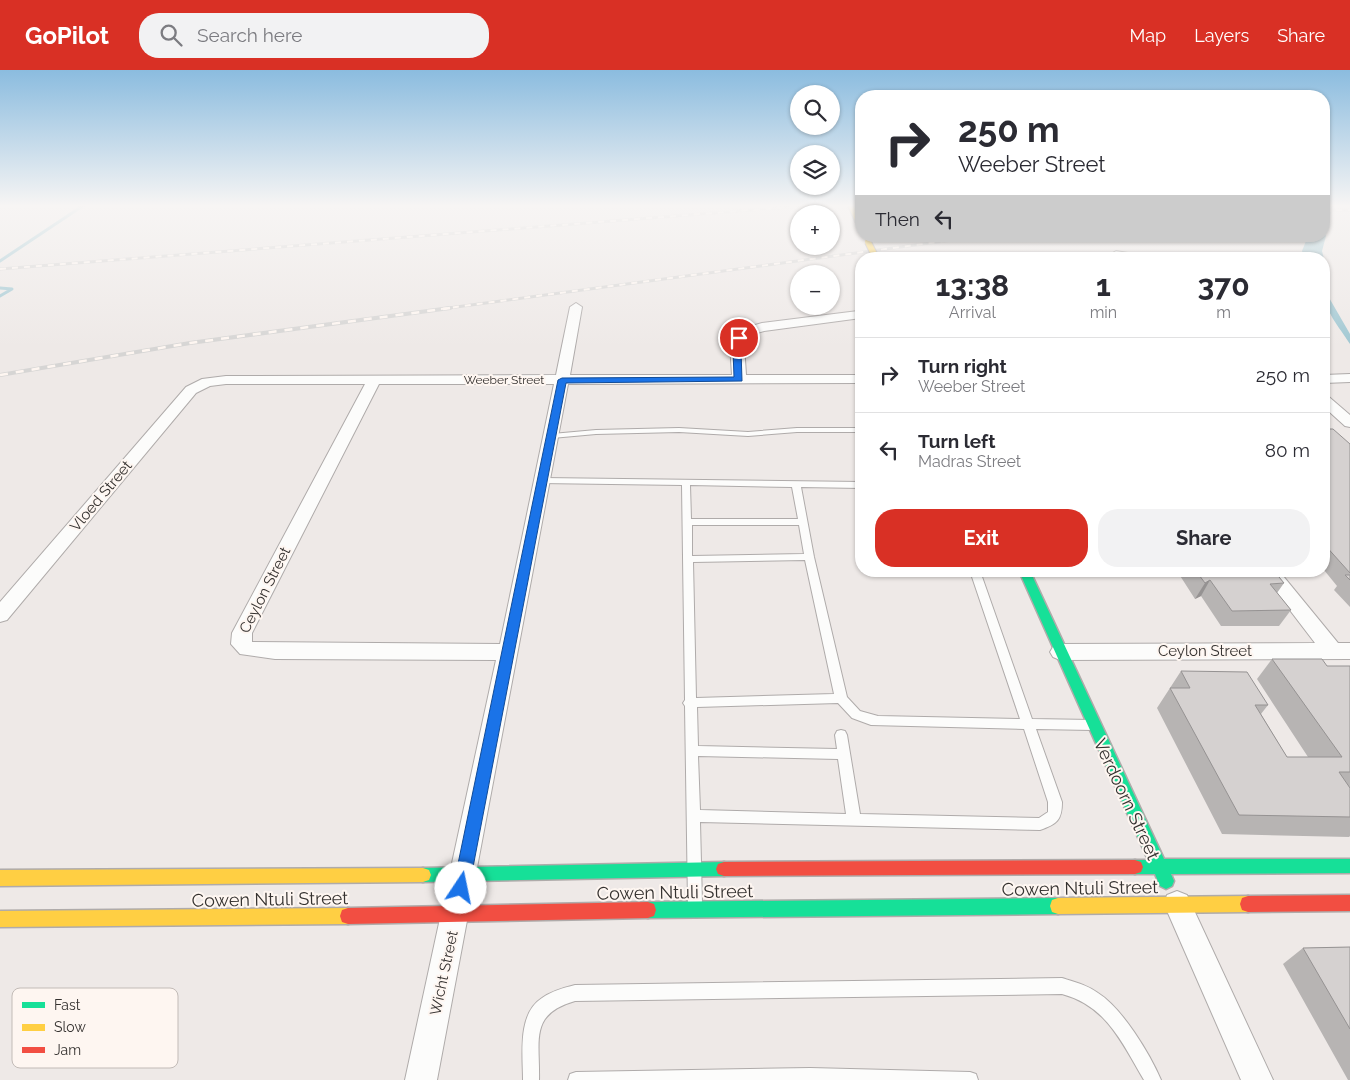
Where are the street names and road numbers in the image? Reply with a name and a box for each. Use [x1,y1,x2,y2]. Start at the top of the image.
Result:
street label: Weeber Street [464,373,544,387]
street label: Vloed Street [66,457,136,535]
street label: Ceylon Street [236,544,294,636]
street label: Ceylon Street [1158,642,1252,660]
street label: Verdoorn Street [1090,735,1164,863]
street label: Cowen Ntuli Street [1002,876,1158,900]
street label: Cowen Ntuli Street [597,880,753,904]
street label: Cowen Ntuli Street [192,887,348,911]
street label: Wicht Street [426,929,462,1017]

